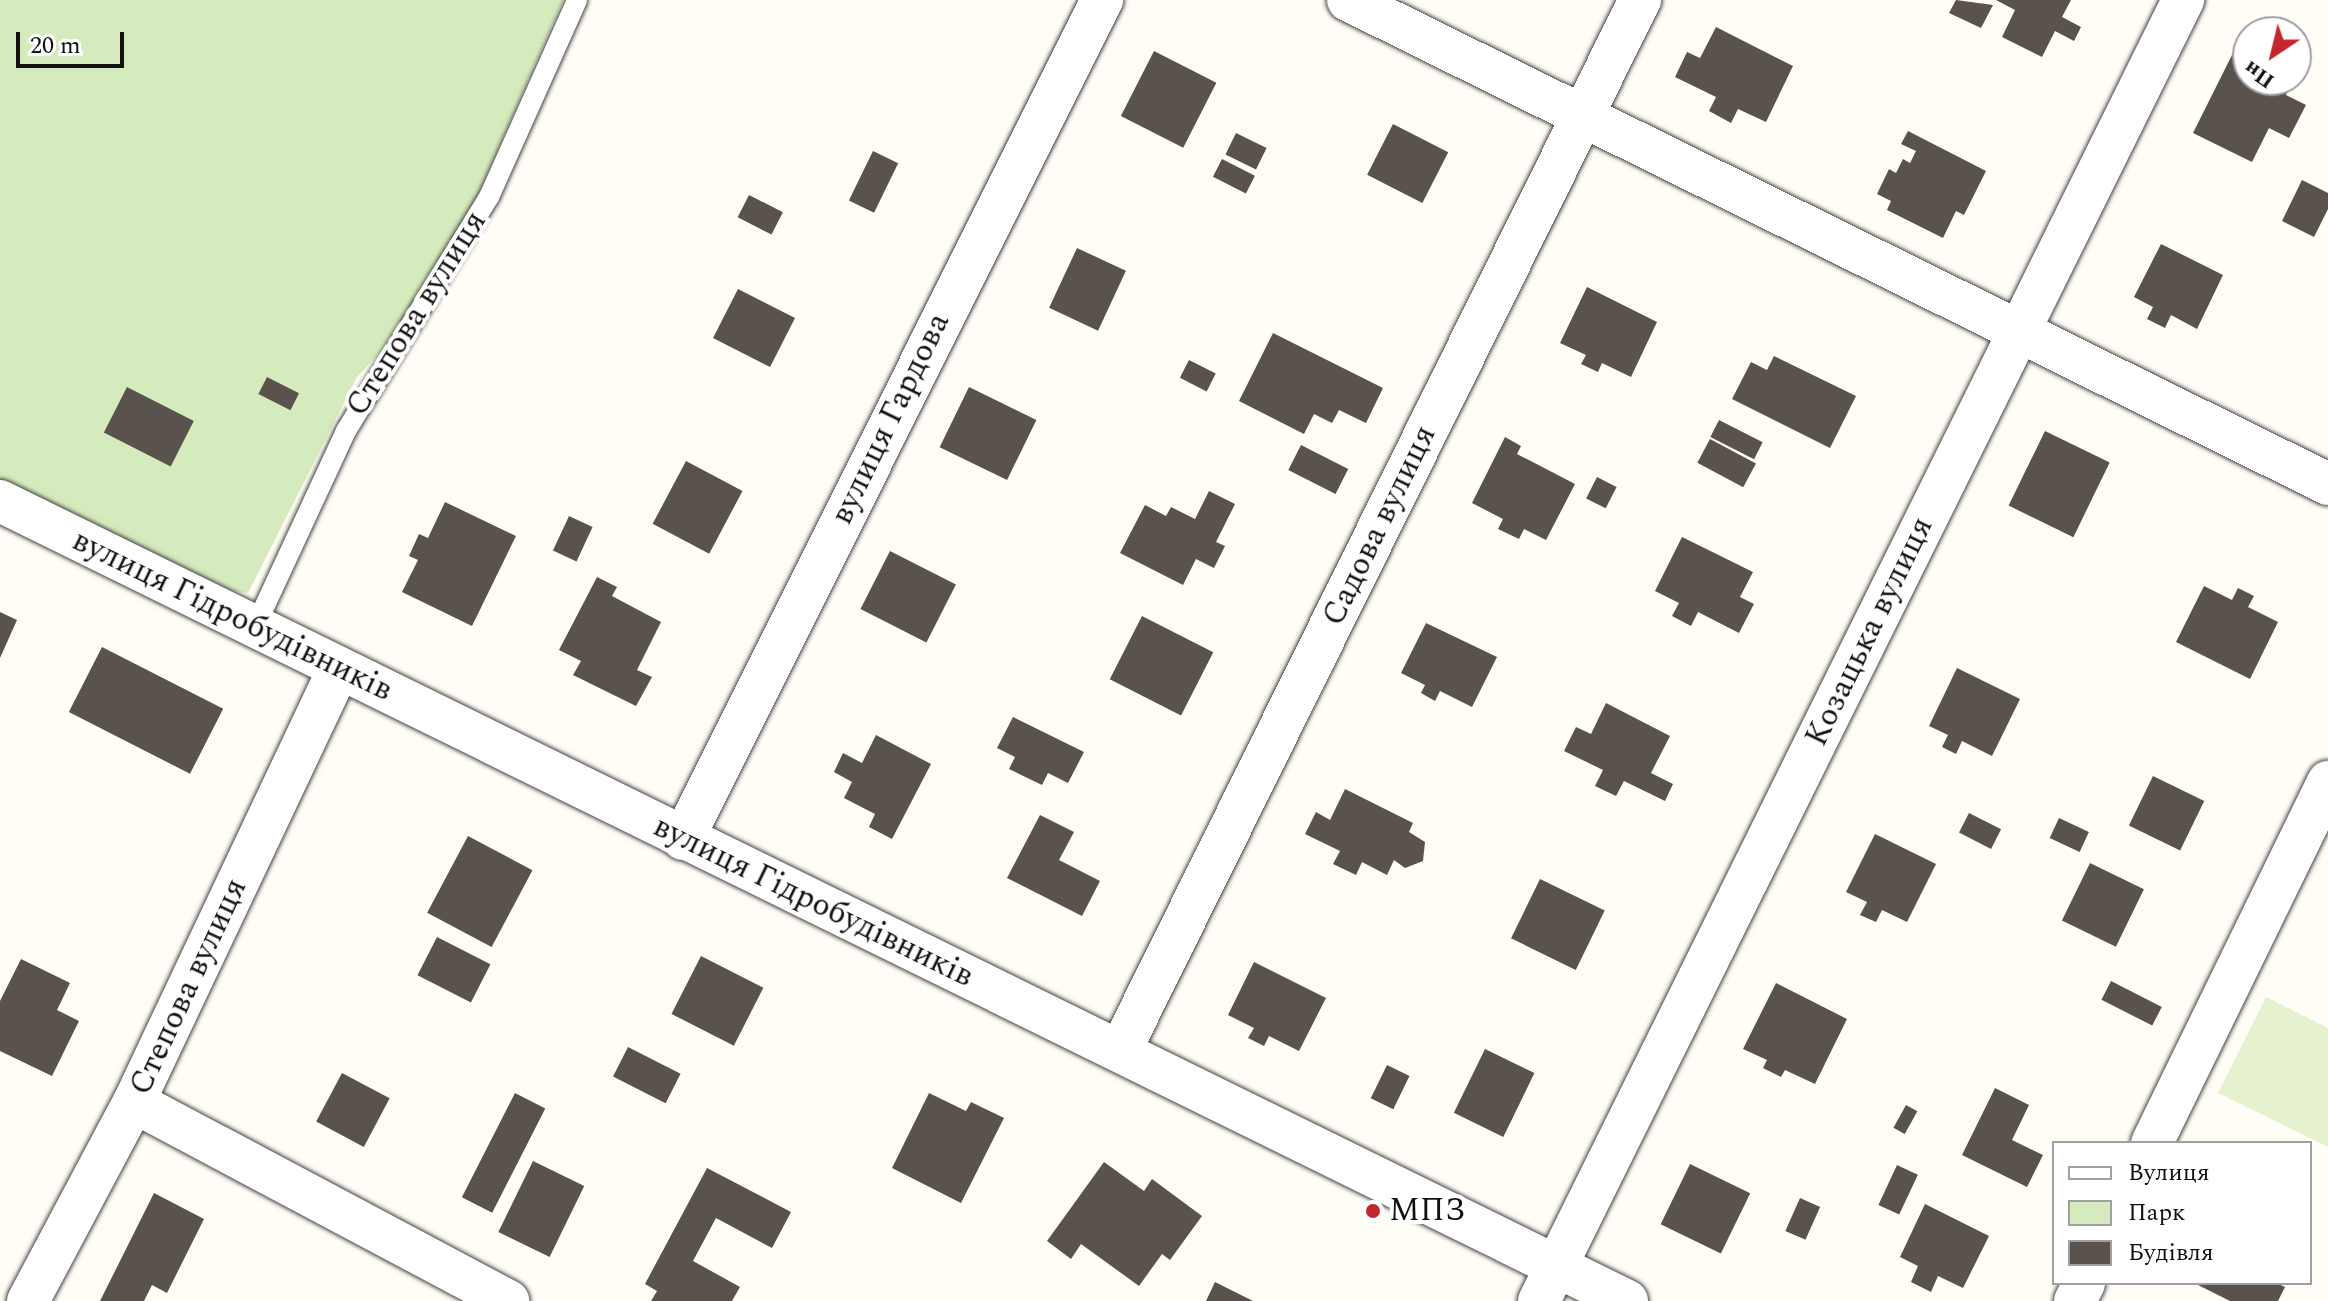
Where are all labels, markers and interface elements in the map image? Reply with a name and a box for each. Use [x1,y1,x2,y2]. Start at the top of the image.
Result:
scale bar [20,16,128,66]
north arrow [2232,16,2312,96]
text: 20 m [30,28,81,64]
text: Пн [2237,52,2282,97]
street label: Степова вулиця [339,204,495,424]
street label: вулиця Гардова [823,307,959,531]
street label: Садова вулиця [1315,420,1445,632]
street label: Козацька вулиця [1798,511,1942,753]
street label: вулиця Гідробудівників [66,522,398,710]
street label: вулиця Гідробудівників [647,808,979,996]
street label: Степова вулиця [122,873,256,1101]
legend [2052,1141,2312,1285]
text: Вулиця [2128,1155,2210,1191]
place label: МПЗ [1389,1192,1465,1230]
text: Парк [2128,1195,2185,1231]
marker: МПЗ [1364,1202,1382,1220]
text: Будівля [2128,1235,2214,1271]

